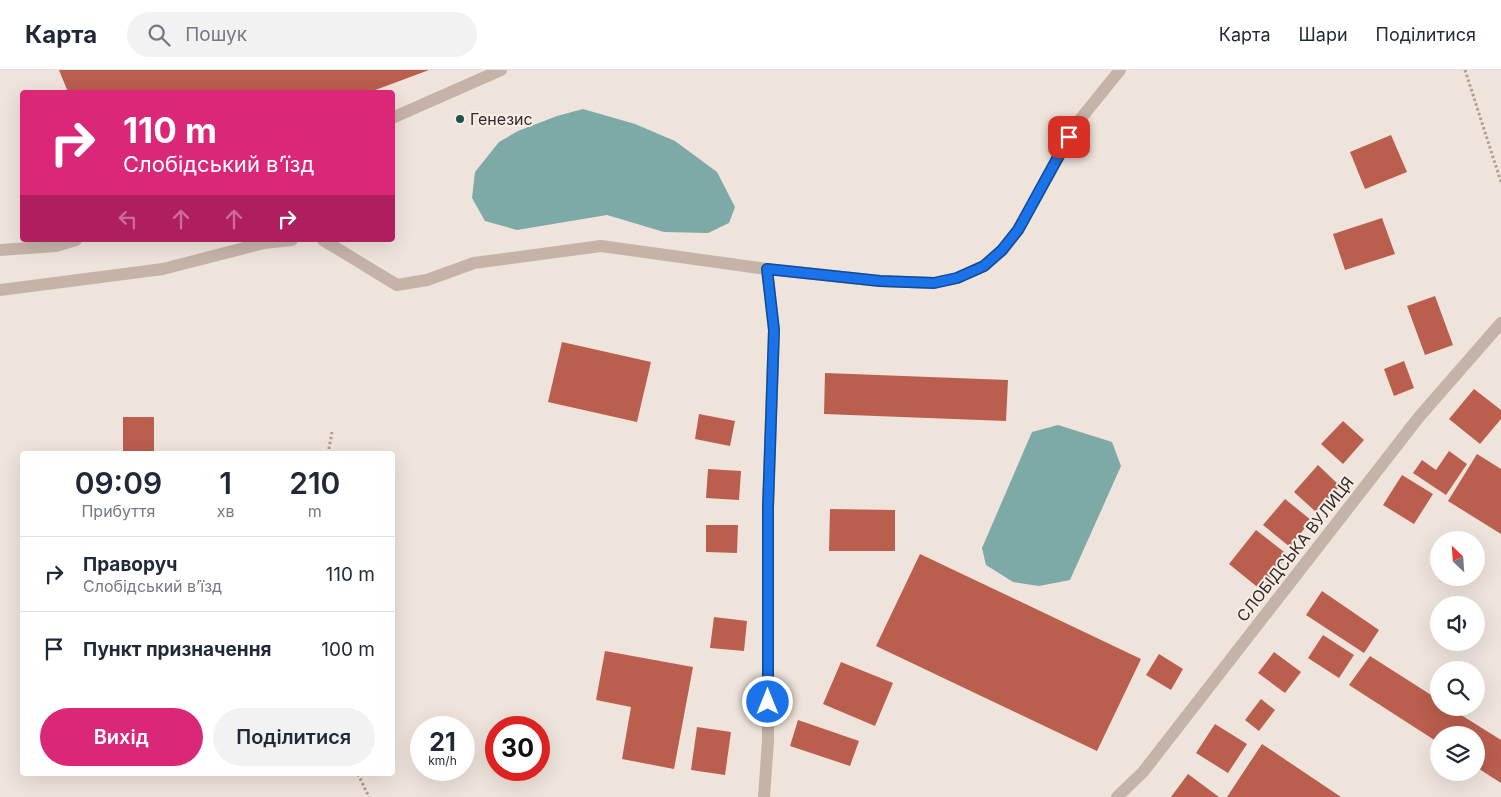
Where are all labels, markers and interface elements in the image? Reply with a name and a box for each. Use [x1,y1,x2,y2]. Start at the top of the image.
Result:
search box [127,12,477,57]
text: Карта [25,20,97,49]
icon: search [145,21,173,49]
text: Пошук [185,23,247,46]
text: Карта [1219,24,1271,45]
text: Шари [1299,24,1348,45]
text: Поділитися [1376,24,1476,45]
text: 110 m [123,109,217,151]
place label: Генезис [470,109,533,129]
icon: right [40,110,105,175]
marker: Генезис [454,113,466,125]
pin [1048,116,1090,158]
icon: arrive [1055,123,1083,151]
text: Слобідський в’їзд [123,151,314,177]
icon: left [114,205,142,233]
icon: ahead [167,205,195,233]
icon: ahead [220,205,248,233]
icon: right [273,205,301,233]
text: 09:09 [75,465,162,501]
text: 1 [219,465,232,501]
text: 210 [289,465,340,501]
street label: СЛОБІДСЬКА ВУЛИЦЯ [1232,473,1358,625]
text: Прибуття [81,501,155,521]
text: хв [217,501,235,521]
text: m [308,501,322,521]
north arrow [1430,531,1485,586]
map controls [1430,531,1485,781]
text: Праворуч [83,553,177,576]
icon: right [40,560,68,588]
text: 110 m [326,563,375,586]
text: Слобідський в’їзд [83,576,222,596]
button: sound [1430,596,1485,651]
icon: arrive [40,635,68,663]
text: Пункт призначення [83,638,271,661]
text: 100 m [321,638,375,661]
button: search [1430,661,1485,716]
position arrow [741,675,793,727]
button: Вихід [40,708,203,766]
button: Поділитися [213,708,375,766]
speed limit sign: 30 [485,716,550,781]
button: layers [1430,726,1485,781]
text: 21 [429,727,456,757]
text: km/h [428,753,457,768]

